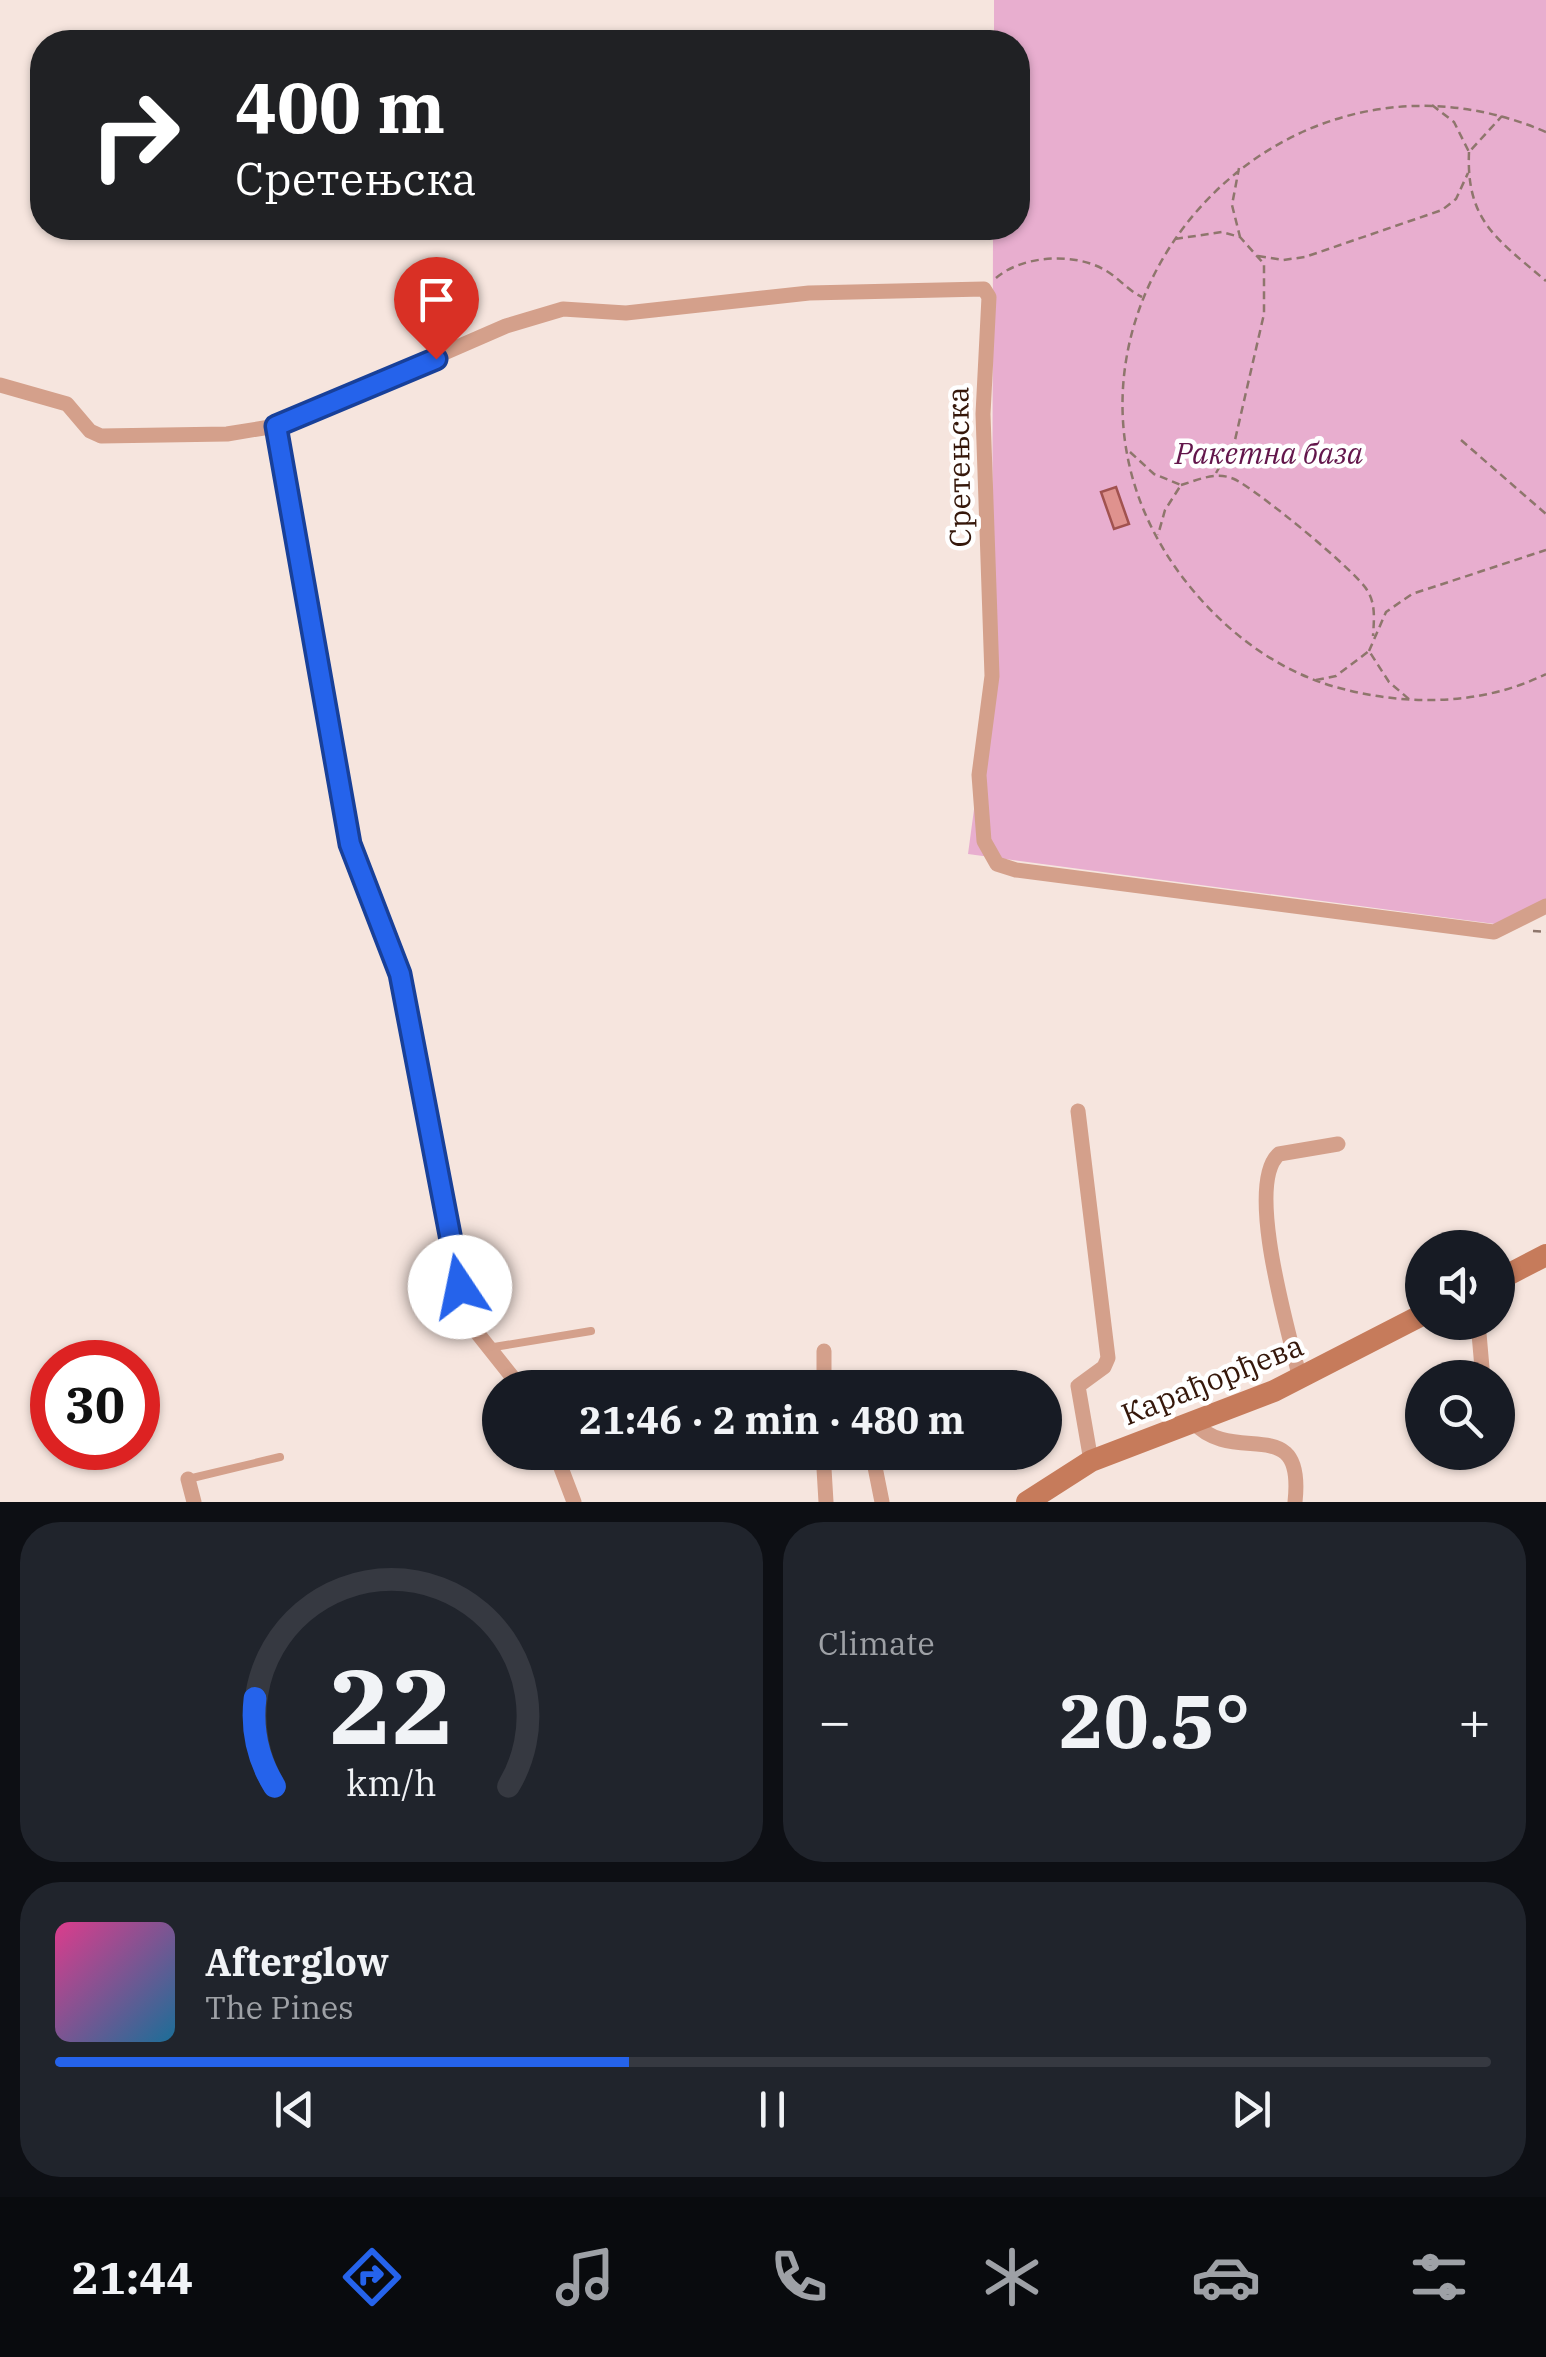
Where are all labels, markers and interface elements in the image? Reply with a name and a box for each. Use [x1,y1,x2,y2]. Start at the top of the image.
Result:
text: 400 m [235,61,445,152]
icon: right [70,70,200,200]
text: Сретењска [235,149,476,207]
pin [394,257,479,360]
icon: arrive [409,272,464,327]
street label: Сретењска [937,386,979,548]
park label: Ракетна база [1174,433,1364,472]
map controls [1405,1230,1515,1470]
button: sound [1405,1230,1515,1340]
position arrow [408,1235,512,1339]
street label: Карађорђева [1115,1325,1309,1433]
speed limit sign: 30 [30,1340,160,1470]
button: search [1405,1360,1515,1470]
text: 21:46 · 2 min · 480 m [579,1395,965,1444]
text: Climate [818,1622,935,1664]
text: 22 [329,1637,454,1773]
text: 20.5° [1059,1671,1250,1769]
text: − [818,1685,851,1756]
text: + [1458,1685,1491,1756]
text: km/h [346,1759,437,1806]
text: Afterglow [205,1937,389,1986]
text: The Pines [205,1986,354,2028]
icon: previous [267,2082,322,2137]
icon: pause [745,2082,800,2137]
icon: next [1224,2082,1279,2137]
icon: directions [337,2242,407,2312]
icon: music [550,2242,620,2312]
icon: phone [764,2242,834,2312]
icon: climate [977,2242,1047,2312]
icon: car [1191,2242,1261,2312]
icon: filters [1404,2242,1474,2312]
text: 21:44 [72,2248,193,2306]

